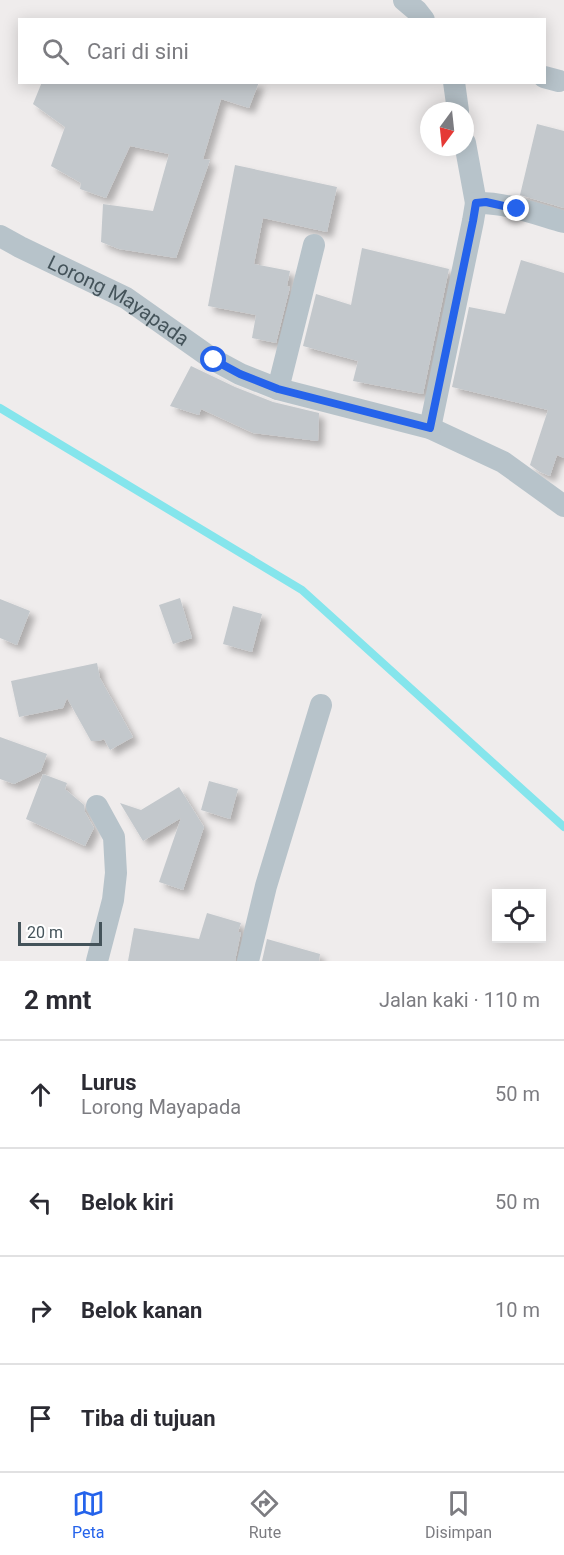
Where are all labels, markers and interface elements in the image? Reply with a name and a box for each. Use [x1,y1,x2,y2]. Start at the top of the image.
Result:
search box [18,18,546,84]
icon: search [39,35,72,68]
text: Cari di sini [87,39,189,64]
north arrow [420,102,474,156]
route end [503,195,529,221]
street label: Lorong Mayapada [44,250,194,351]
route start [200,346,226,372]
map controls [492,889,546,943]
button: locate [492,889,546,943]
scale bar [18,919,102,947]
text: 20 m [27,923,63,942]
text: 2 mnt [24,985,91,1015]
text: Jalan kaki · 110 m [379,988,540,1012]
text: Lurus [81,1070,137,1095]
icon: ahead [24,1078,57,1111]
text: 50 m [495,1082,540,1106]
text: Lorong Mayapada [81,1095,241,1119]
icon: left [24,1186,57,1219]
text: Belok kiri [81,1190,174,1215]
text: 50 m [495,1190,540,1214]
icon: right [24,1294,57,1327]
text: Belok kanan [81,1298,202,1323]
text: 10 m [495,1298,540,1322]
icon: arrive [24,1402,57,1435]
text: Tiba di tujuan [81,1406,216,1431]
tab: Peta [72,1487,105,1542]
tab: Rute [248,1487,281,1542]
tab: Disimpan [425,1487,492,1542]

